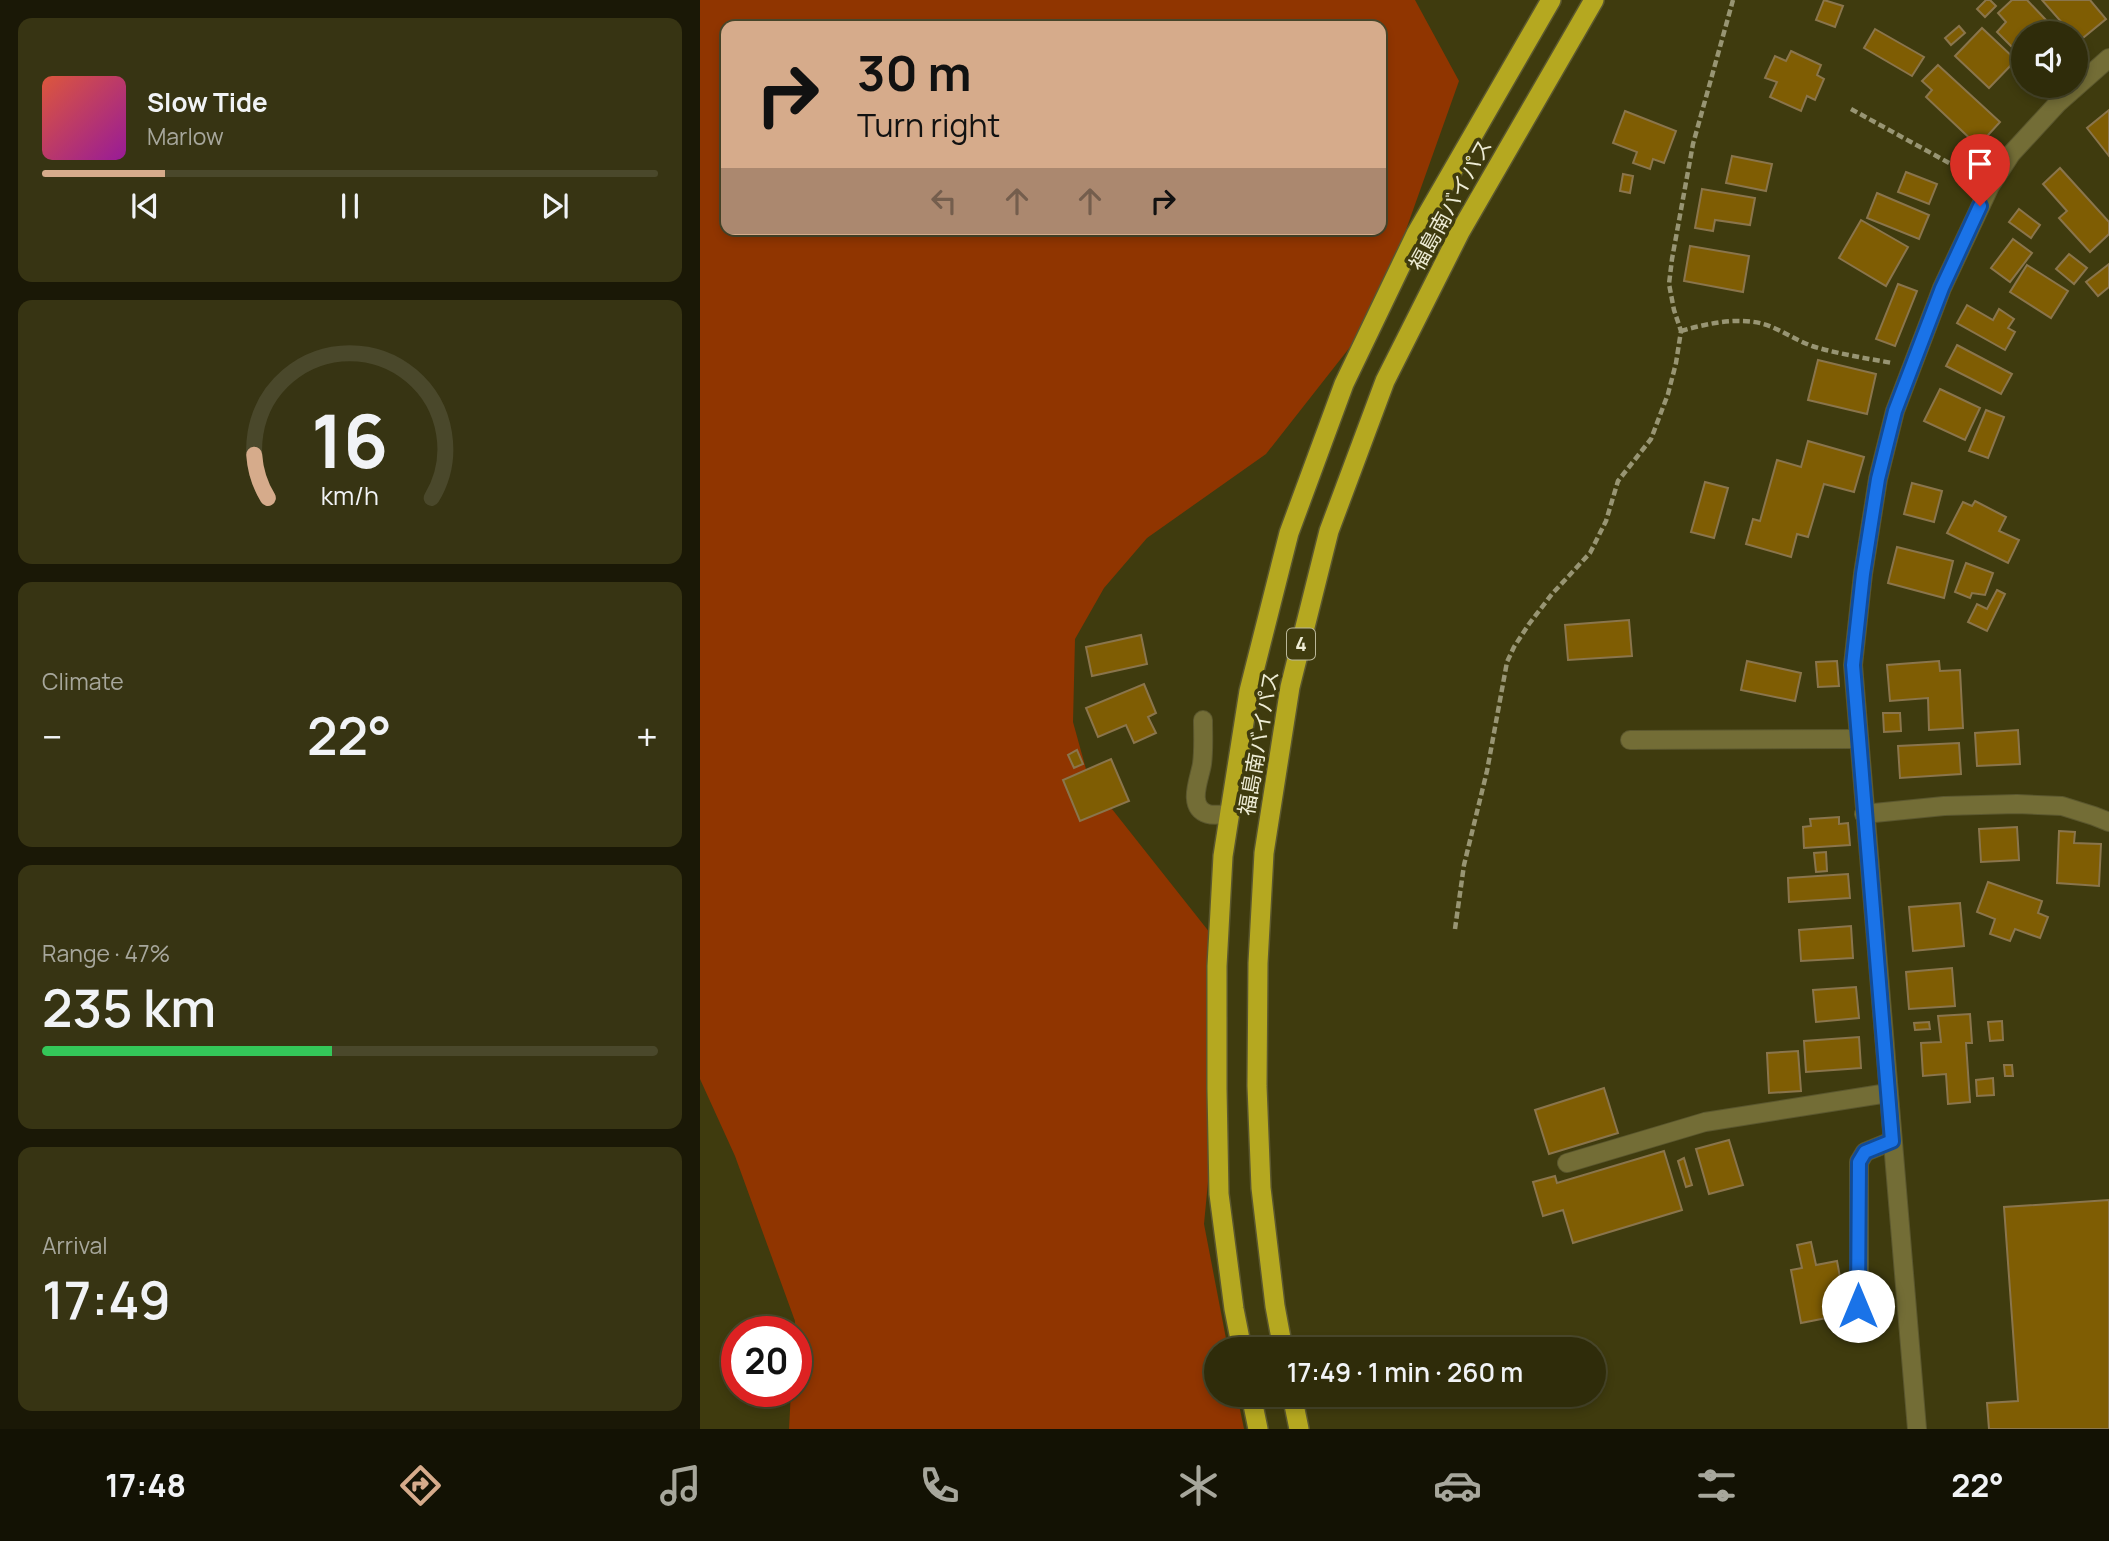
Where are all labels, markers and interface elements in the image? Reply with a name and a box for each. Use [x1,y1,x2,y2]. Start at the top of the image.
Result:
map controls [2011,21,2088,98]
button: sound [2011,21,2088,98]
text: 30 m [857,39,972,106]
icon: right [742,49,833,140]
text: Slow Tide [147,84,268,120]
text: Turn right [857,103,1000,147]
text: Marlow [147,120,224,152]
street label: 福島南バイパス [1402,134,1498,275]
pin [1950,134,2010,206]
icon: arrive [1961,145,1999,183]
icon: left [925,182,963,220]
icon: ahead [998,182,1036,220]
icon: ahead [1071,182,1109,220]
icon: right [1144,182,1182,220]
icon: previous [126,187,164,225]
icon: pause [331,187,369,225]
icon: next [536,187,574,225]
text: 16 [311,391,389,491]
text: km/h [321,478,379,513]
road number: 4 [1287,628,1315,660]
text: Climate [42,665,124,697]
street label: 福島南バイパス [1232,668,1285,817]
text: 22° [307,700,392,771]
text: − [42,710,63,762]
text: + [636,710,658,762]
text: Range · 47% [42,937,170,969]
text: 235 km [42,972,216,1043]
text: Arrival [42,1229,108,1261]
text: 17:49 [42,1264,171,1335]
position arrow [1821,1269,1895,1343]
speed limit sign: 20 [721,1316,812,1407]
text: 17:49 · 1 min · 260 m [1287,1354,1523,1390]
icon: directions [396,1461,445,1510]
icon: music [656,1461,705,1510]
icon: phone [915,1461,964,1510]
icon: climate [1174,1461,1223,1510]
icon: car [1433,1461,1482,1510]
icon: filters [1692,1461,1741,1510]
text: 17:48 [105,1463,186,1507]
text: 22° [1951,1463,2004,1507]

